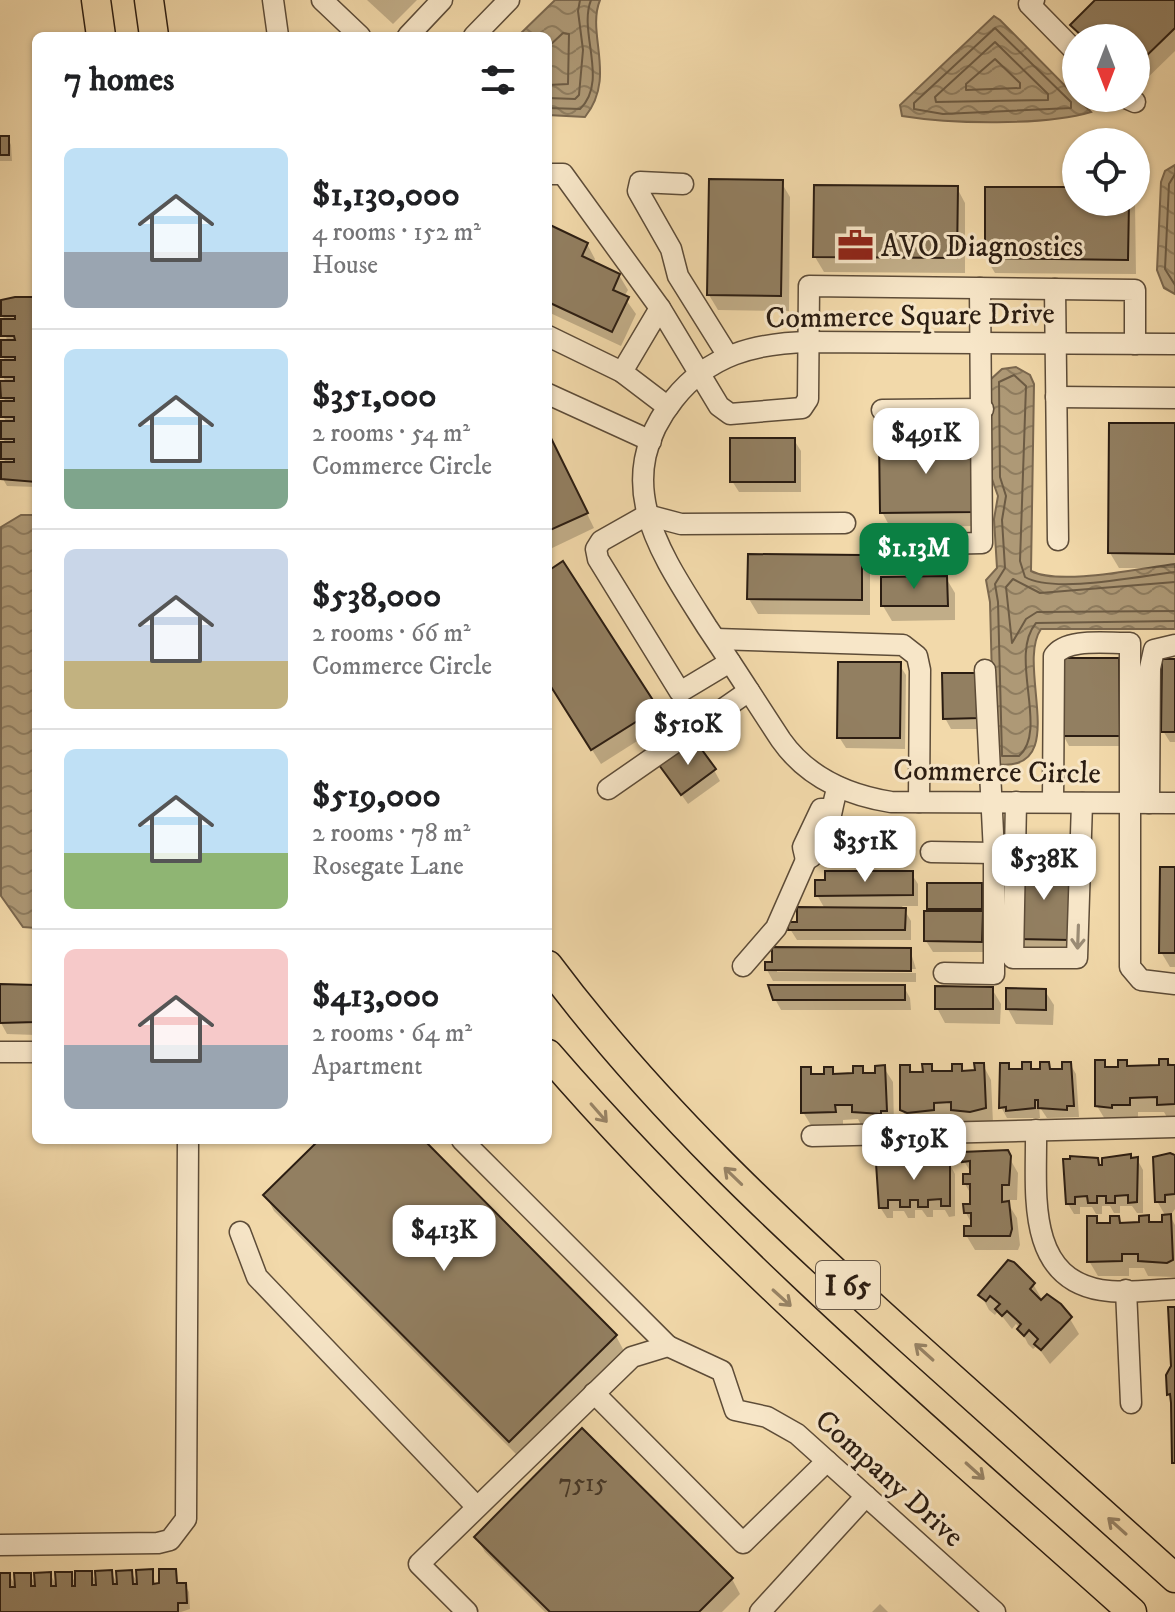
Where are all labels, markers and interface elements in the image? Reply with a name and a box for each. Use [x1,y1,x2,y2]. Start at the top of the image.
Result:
north arrow [1062,24,1150,112]
map controls [1062,24,1150,216]
icon: filters [476,58,520,102]
text: 7 homes [64,59,174,101]
button: locate [1062,128,1150,216]
text: $1,130,000 [312,174,460,216]
icon: home [128,180,224,276]
text: 4 rooms · 152 m² [312,216,481,249]
office icon: AVO Diagnostics [836,227,874,265]
place label: AVO Diagnostics [881,229,1083,266]
text: House [312,249,378,282]
street label: Commerce Square Drive [765,295,1055,338]
text: $351,000 [312,375,437,417]
icon: home [128,381,224,477]
pin: $491K [870,408,982,476]
text: 2 rooms · 54 m² [312,417,470,450]
text: $491K [891,417,961,450]
text: Commerce Circle [312,450,492,483]
pin: $1.13M [849,523,979,591]
text: $1.13M [878,532,950,565]
text: $538,000 [312,575,441,617]
icon: home [128,581,224,677]
text: 2 rooms · 66 m² [312,617,471,650]
text: Commerce Circle [312,650,492,683]
pin: $510K [632,699,744,767]
text: $510K [654,708,722,741]
street label: Commerce Circle [893,752,1101,793]
text: $519,000 [312,775,441,817]
icon: home [128,781,224,877]
pin: $351K [809,816,921,884]
text: 2 rooms · 78 m² [312,817,470,850]
text: $351K [833,825,897,858]
pin: $538K [988,834,1100,902]
text: $538K [1010,843,1078,876]
text: Rosegate Lane [312,850,464,883]
one-way arrow [1071,923,1086,950]
text: $413,000 [312,975,439,1017]
icon: home [128,981,224,1077]
text: 2 rooms · 64 m² [312,1017,472,1050]
text: Apartment [312,1050,423,1083]
one-way arrow [590,1102,608,1122]
pin: $519K [858,1114,970,1182]
text: $519K [880,1123,948,1156]
one-way arrow [724,1167,743,1186]
pin: $413K [388,1205,500,1273]
text: $413K [411,1214,477,1247]
road number: I 65 [816,1261,880,1309]
one-way arrow [771,1288,791,1306]
one-way arrow [914,1344,934,1362]
street label: Company Drive [807,1403,971,1556]
one-way arrow [965,1462,985,1481]
house number: 7515 [559,1467,607,1500]
one-way arrow [1107,1517,1128,1536]

